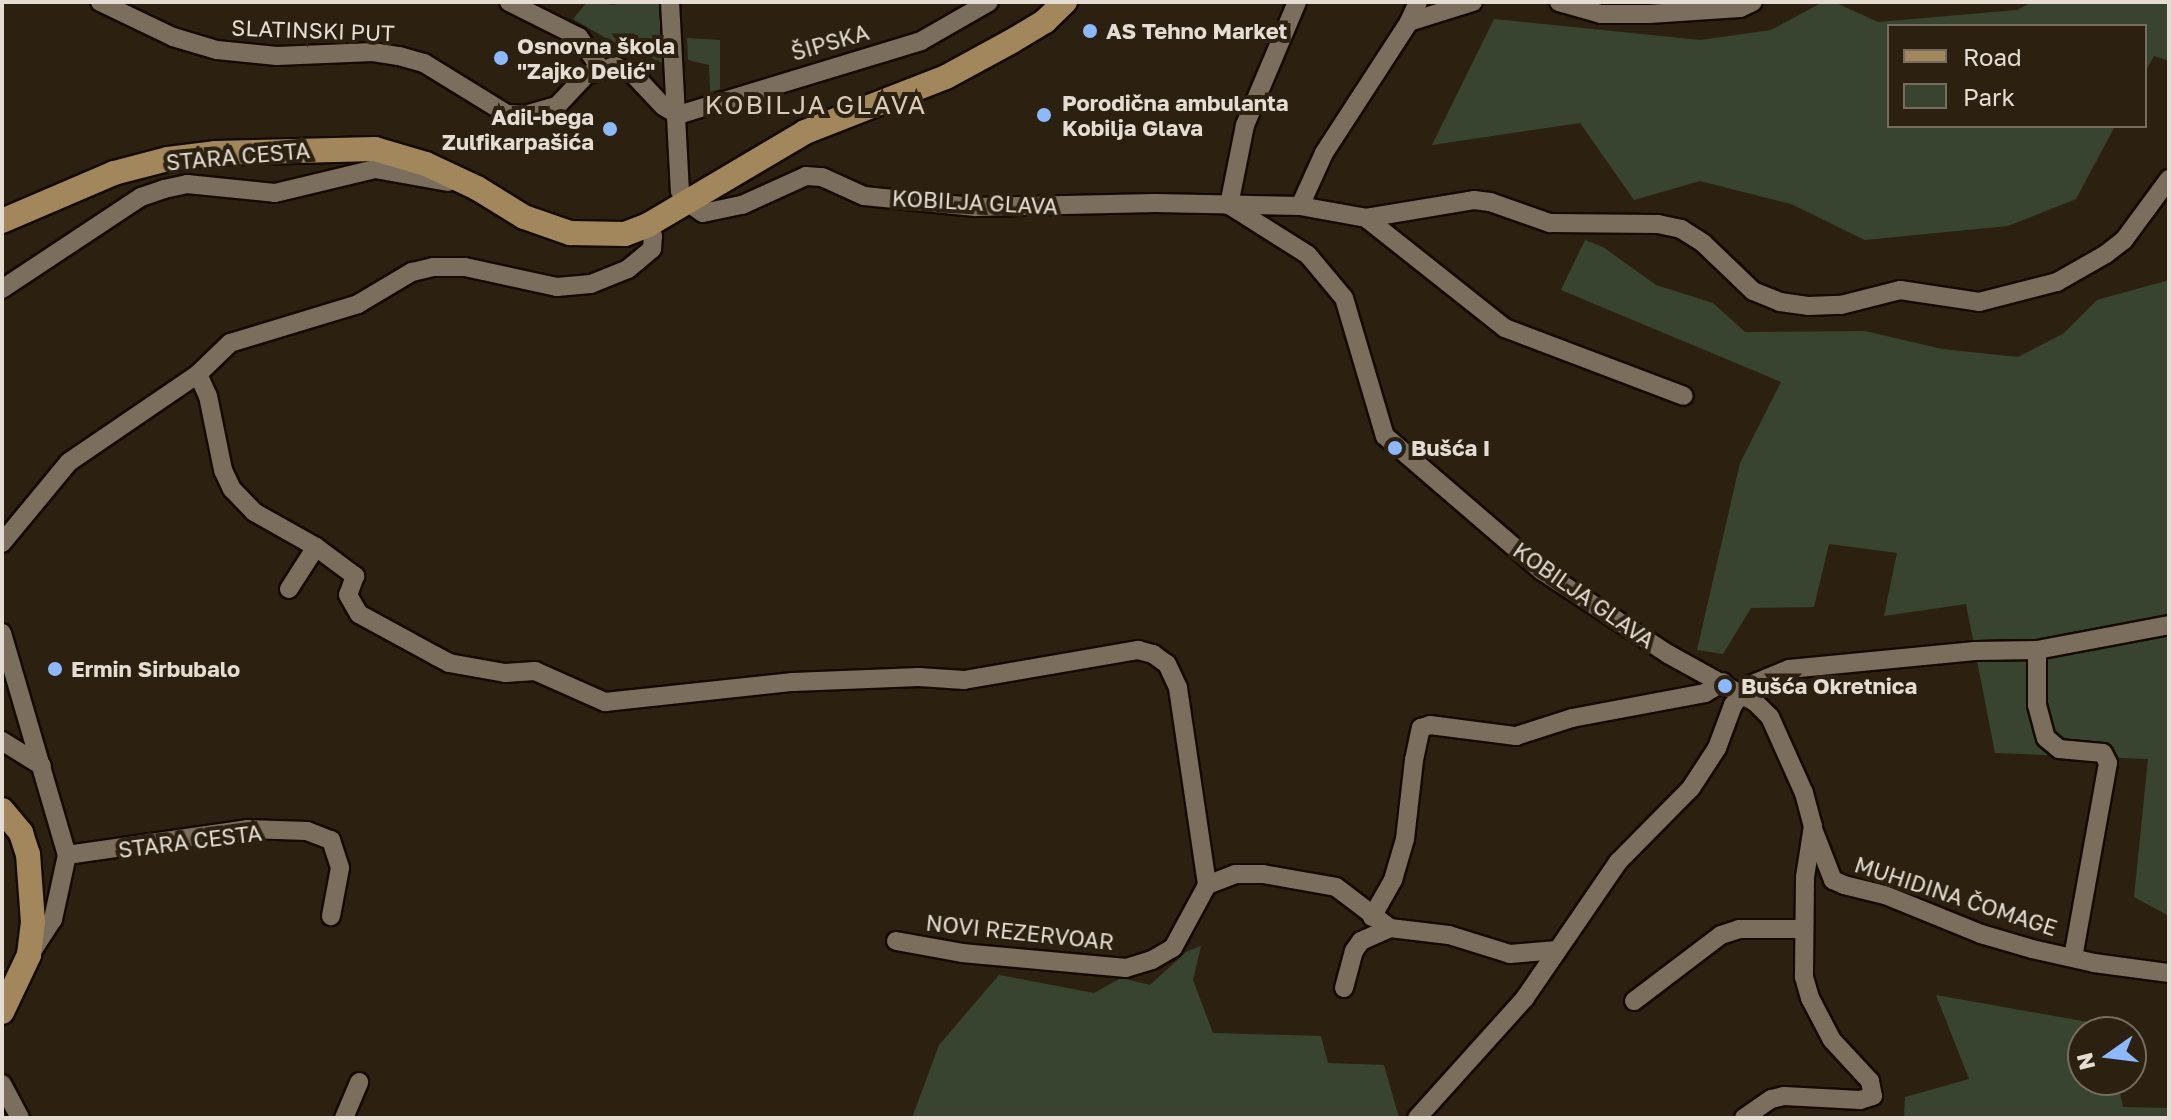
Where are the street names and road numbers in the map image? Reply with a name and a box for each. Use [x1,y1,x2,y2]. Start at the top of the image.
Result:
street label: SLATINSKI PUT [231,14,395,46]
street label: ŠIPSKA [788,18,872,66]
street label: STARA CESTA [165,137,311,175]
street label: KOBILJA GLAVA [891,184,1059,220]
street label: KOBILJA GLAVA [1508,537,1660,653]
street label: STARA CESTA [117,819,263,863]
street label: MUHIDINA ČOMAGE [1851,851,2061,941]
street label: NOVI REZERVOAR [925,909,1115,955]

